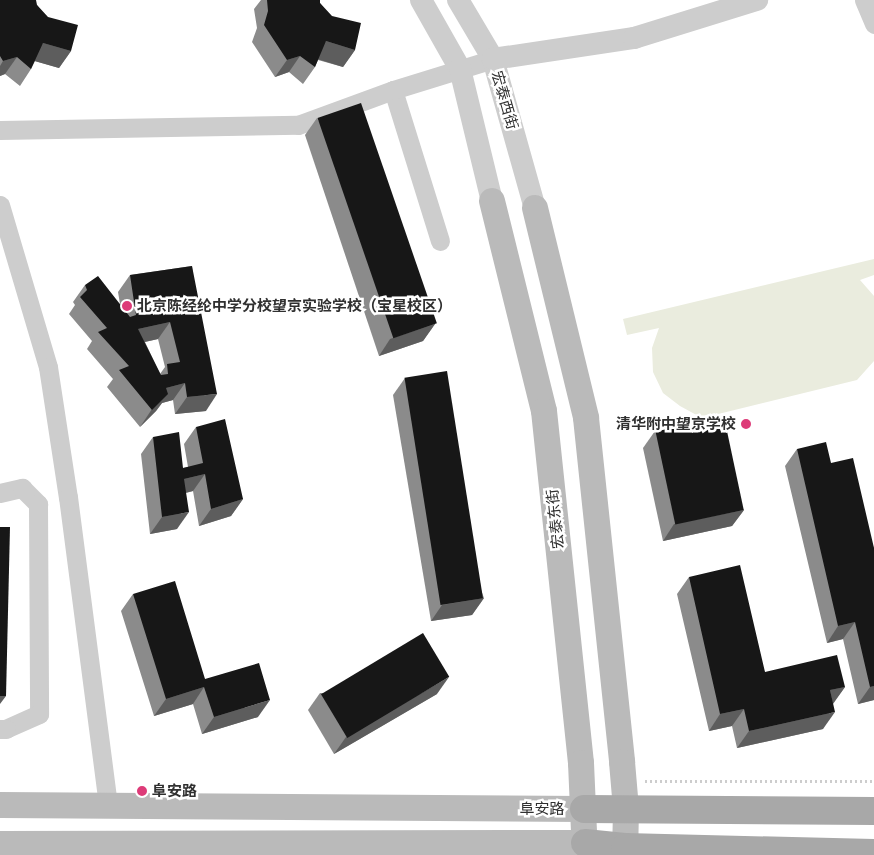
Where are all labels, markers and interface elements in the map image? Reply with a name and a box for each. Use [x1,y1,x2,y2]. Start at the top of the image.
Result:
street label: 宏泰西街 [488,69,522,131]
place label: 北京陈经纶中学分校望京实验学校（宝星校区） [137,297,452,315]
marker: 北京陈经纶中学分校望京实验学校（宝星校区） [121,300,133,312]
place label: 清华附中望京学校 [616,415,736,433]
marker: 清华附中望京学校 [740,418,752,430]
street label: 宏泰东街 [543,488,567,550]
place label: 阜安路 [152,782,197,800]
marker: 阜安路 [136,785,148,797]
street label: 阜安路 [520,800,564,818]

